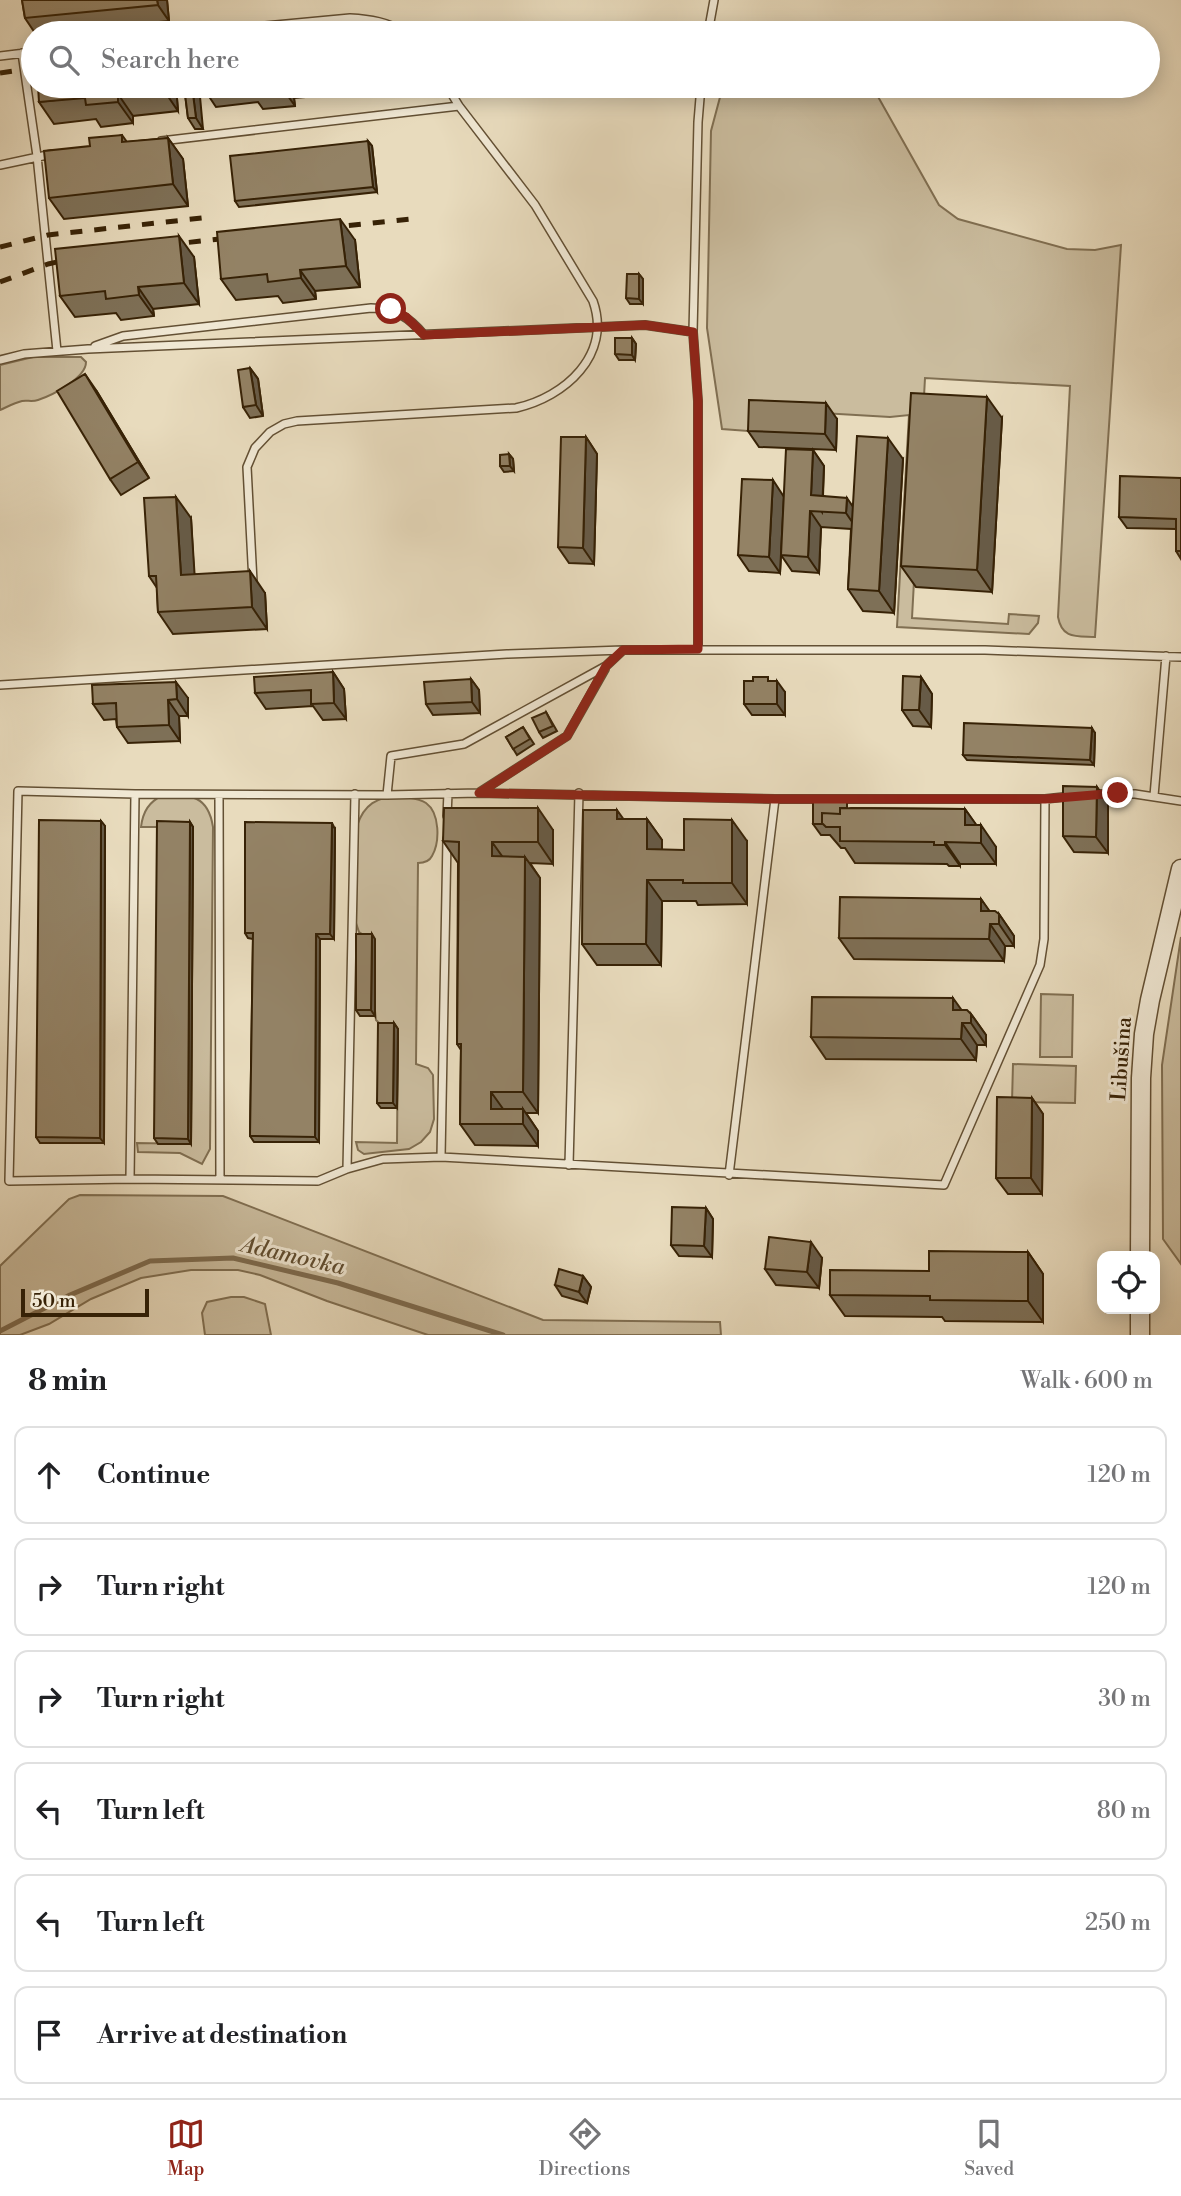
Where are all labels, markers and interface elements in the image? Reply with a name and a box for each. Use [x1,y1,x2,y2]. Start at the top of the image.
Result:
search box [21,21,1160,98]
icon: search [45,41,83,79]
text: Search here [101,44,240,76]
route start [375,293,406,324]
route end [1102,777,1133,808]
street label: Libušina [1106,1016,1138,1102]
water label: Adamovka [235,1230,348,1282]
map controls [1097,1251,1160,1314]
button: locate [1097,1251,1160,1314]
scale bar [21,1286,149,1318]
text: 50 m [32,1289,76,1313]
text: 8 min [28,1362,107,1400]
text: Walk · 600 m [1021,1367,1153,1395]
icon: ahead [30,1456,68,1494]
text: Continue [97,1459,210,1491]
text: 120 m [1087,1461,1151,1489]
icon: right [30,1568,68,1606]
text: Turn right [97,1571,225,1603]
text: 120 m [1087,1573,1151,1601]
icon: right [30,1680,68,1718]
text: Turn right [97,1683,225,1715]
text: 30 m [1098,1685,1151,1713]
icon: left [30,1792,68,1830]
text: Turn left [97,1795,205,1827]
text: 80 m [1097,1797,1151,1825]
icon: left [30,1904,68,1942]
text: Turn left [97,1907,205,1939]
text: 250 m [1085,1909,1151,1937]
icon: arrive [30,2016,68,2054]
text: Arrive at destination [97,2019,347,2051]
tab: Map [167,2115,205,2181]
tab: Directions [539,2115,630,2181]
tab: Saved [964,2115,1014,2181]

